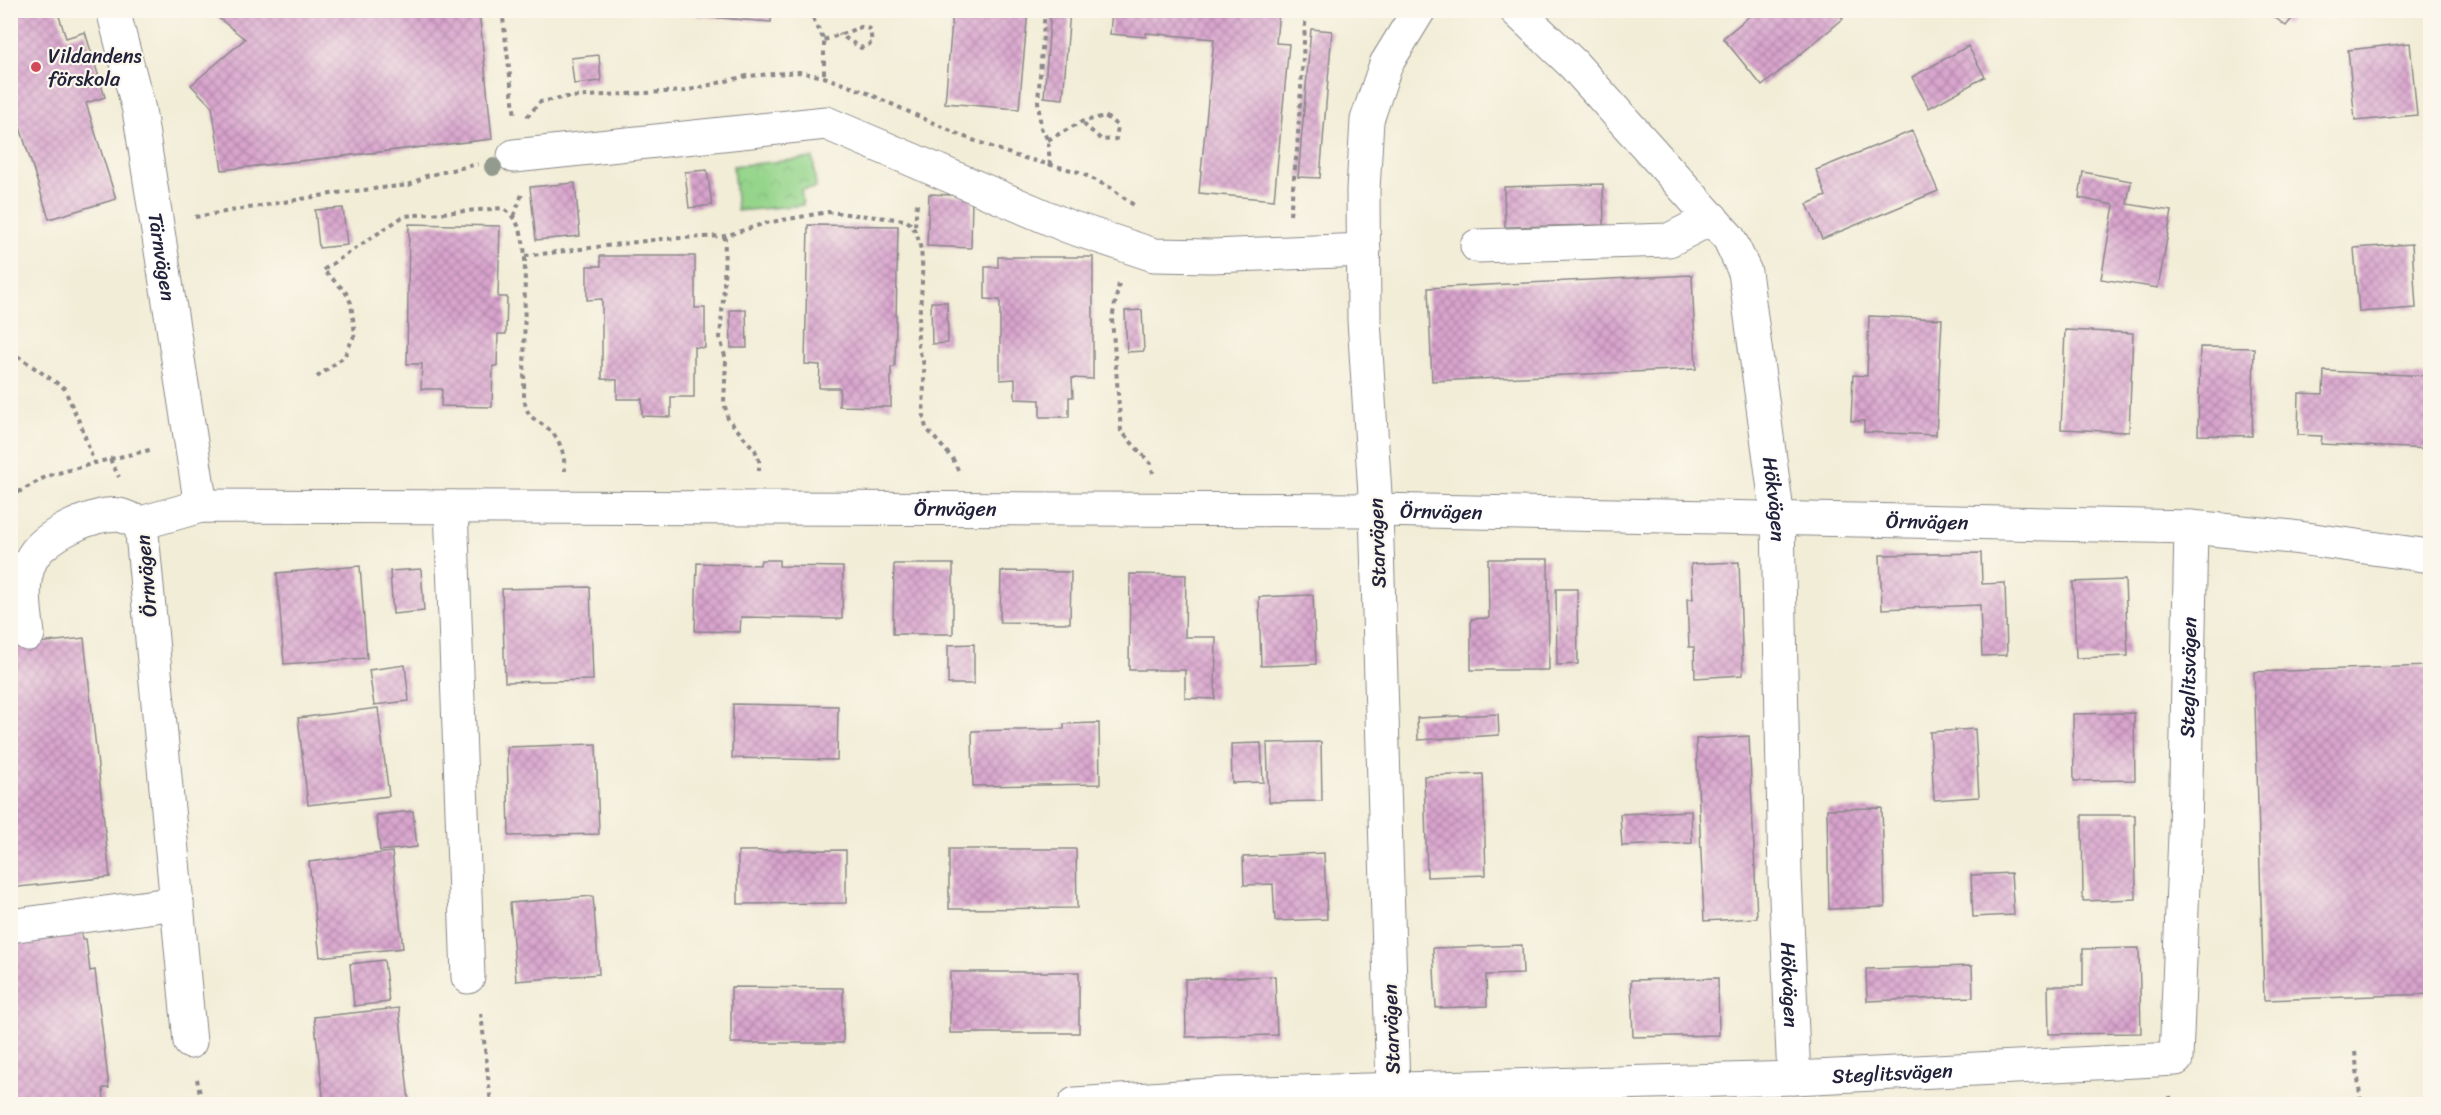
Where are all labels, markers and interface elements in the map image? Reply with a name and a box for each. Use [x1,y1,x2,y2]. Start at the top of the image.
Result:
place label: Vildandens förskola [48,39,142,97]
marker: Vildandens förskola [29,60,43,74]
street label: Tärnvägen [137,210,186,304]
street label: Hökvägen [1752,455,1795,542]
street label: Örnvägen [914,491,997,527]
street label: Örnvägen [1400,494,1483,530]
street label: Starvägen [1358,497,1397,589]
street label: Örnvägen [1886,504,1969,540]
street label: Örnvägen [125,533,168,619]
street label: Steglitsvägen [2170,616,2207,738]
street label: Hökvägen [1770,941,1809,1029]
street label: Starvägen [1372,983,1411,1075]
street label: Steglitsvägen [1831,1053,1954,1094]

